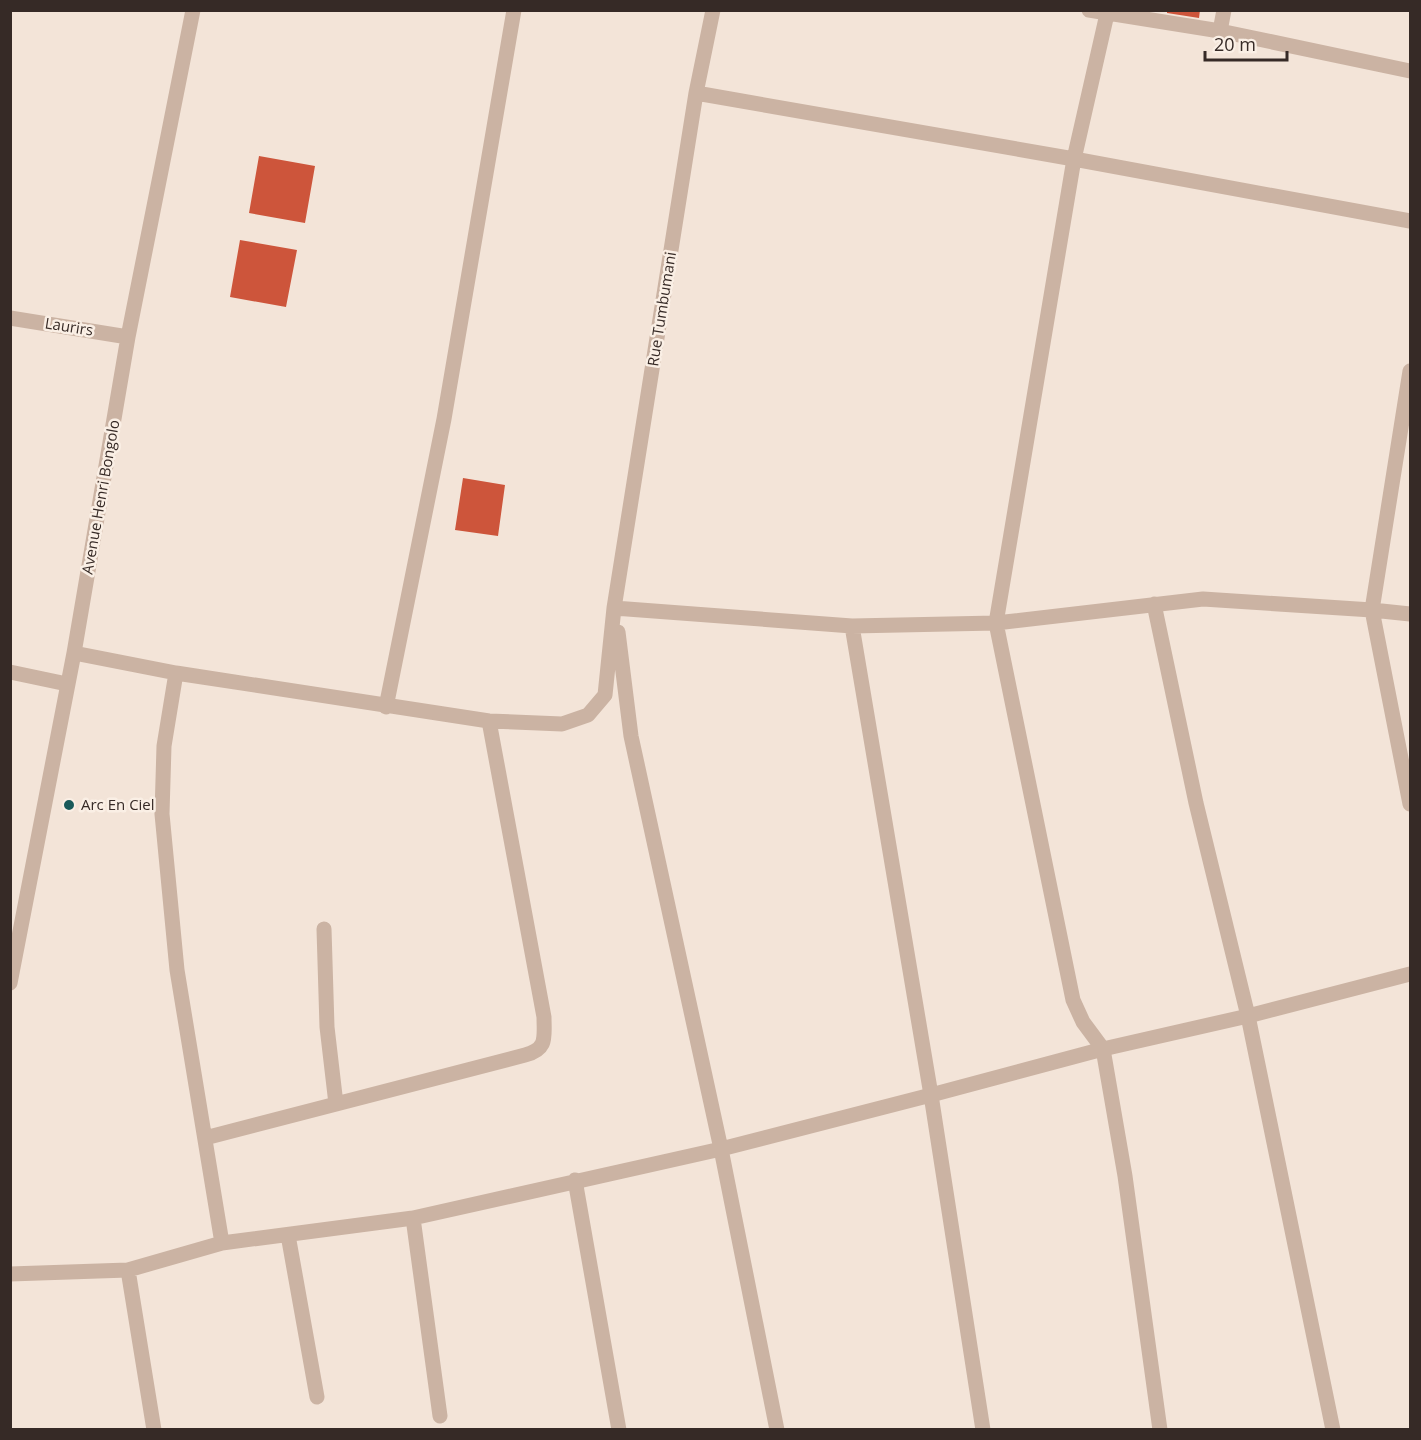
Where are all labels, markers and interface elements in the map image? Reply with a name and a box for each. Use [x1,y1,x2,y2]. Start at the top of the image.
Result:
scale bar [1205,24,1288,62]
text: 20 m [1214,32,1256,56]
street label: Rue Tumbumani [642,250,680,368]
street label: Laurirs [44,312,95,340]
street label: Avenue Henri Bongolo [77,418,123,576]
place label: Arc En Ciel [81,794,155,814]
marker: Arc En Ciel [62,798,76,812]

